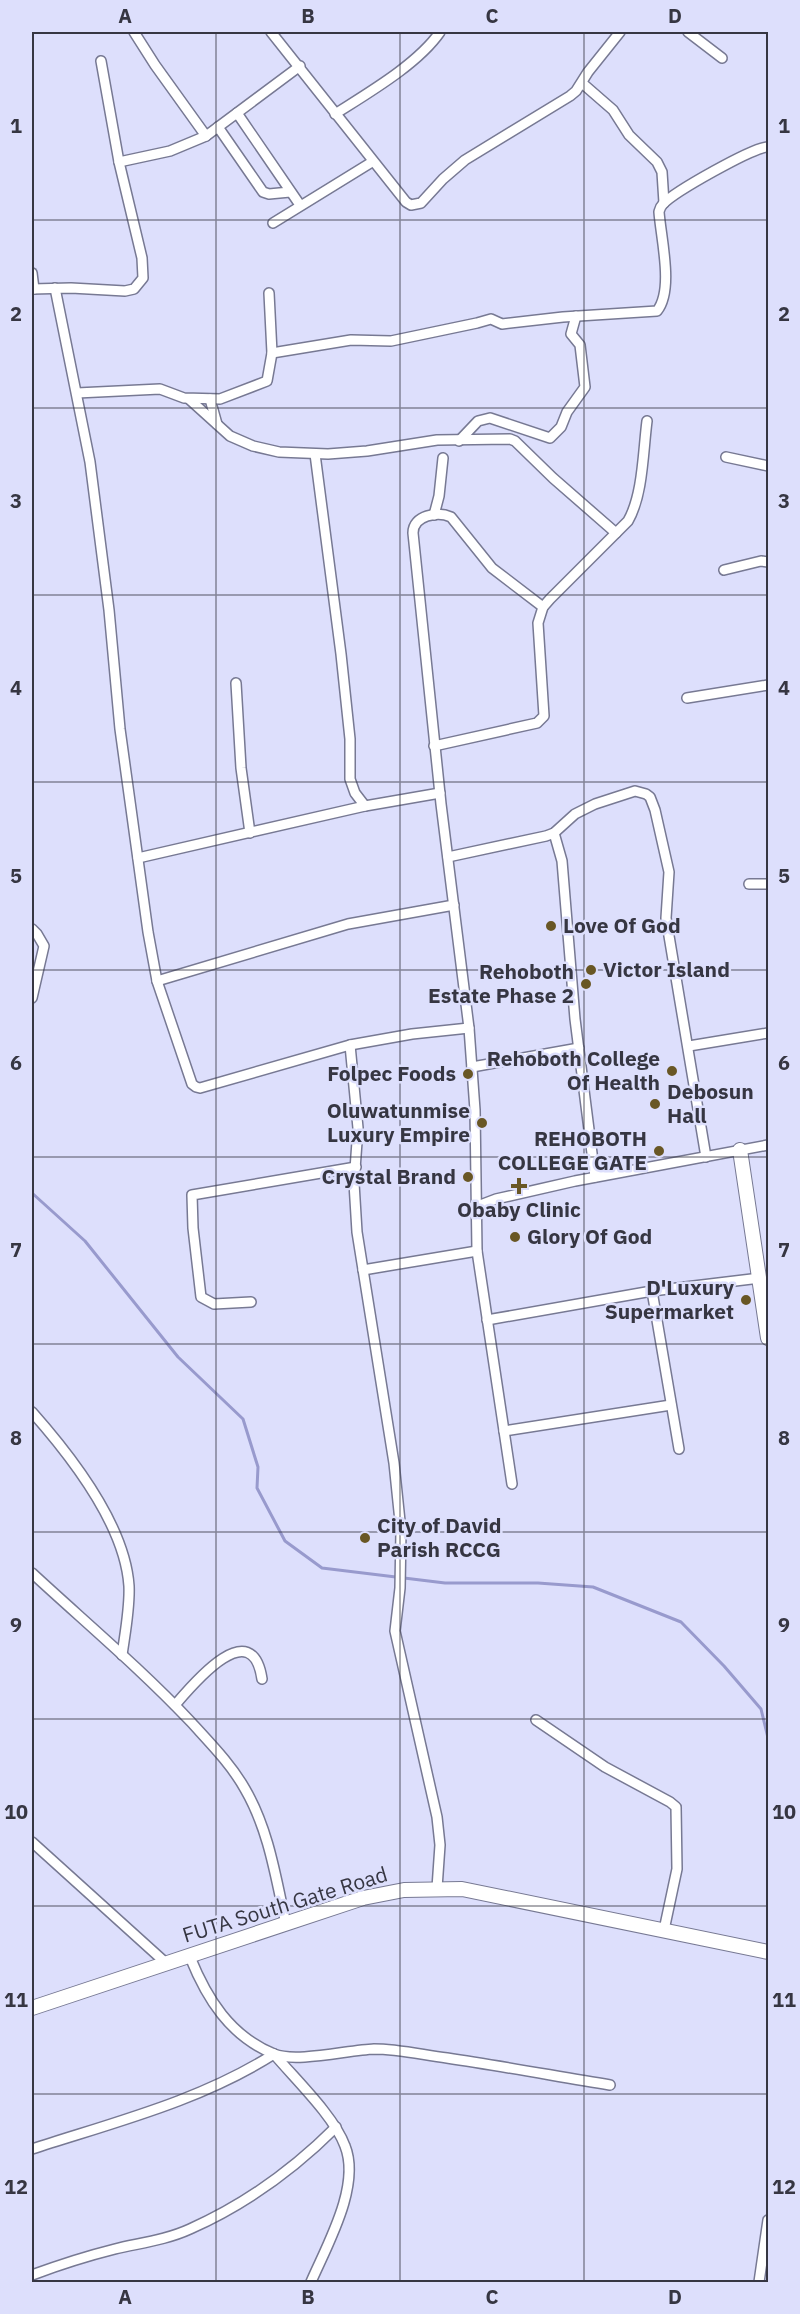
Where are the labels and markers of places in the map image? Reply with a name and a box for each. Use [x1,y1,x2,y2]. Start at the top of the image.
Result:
place label: Love Of God [563,911,681,939]
marker: Love Of God [544,919,558,933]
place label: Victor Island [603,955,730,983]
place label: Rehoboth Estate Phase 2 [428,957,574,1009]
marker: Victor Island [584,963,598,977]
marker: Rehoboth Estate Phase 2 [579,977,593,991]
place label: Rehoboth College Of Health [487,1044,660,1096]
place label: Folpec Foods [327,1059,456,1087]
marker: Rehoboth College Of Health [665,1064,679,1078]
marker: Folpec Foods [461,1067,475,1081]
place label: Debosun Hall [667,1077,754,1129]
place label: Oluwatunmise Luxury Empire [327,1096,470,1148]
marker: Debosun Hall [648,1097,662,1111]
marker: Oluwatunmise Luxury Empire [475,1116,489,1130]
place label: REHOBOTH COLLEGE GATE [498,1124,647,1176]
marker: REHOBOTH COLLEGE GATE [652,1144,666,1158]
place label: Crystal Brand [322,1162,456,1190]
marker: Crystal Brand [461,1170,475,1184]
marker: Obaby Clinic [510,1177,528,1195]
place label: Obaby Clinic [457,1195,581,1223]
place label: Glory Of God [527,1222,652,1250]
marker: Glory Of God [508,1230,522,1244]
place label: D'Luxury Supermarket [605,1273,735,1325]
marker: D'Luxury Supermarket [739,1293,753,1307]
place label: City of David Parish RCCG [377,1511,502,1563]
marker: City of David Parish RCCG [358,1531,372,1545]

